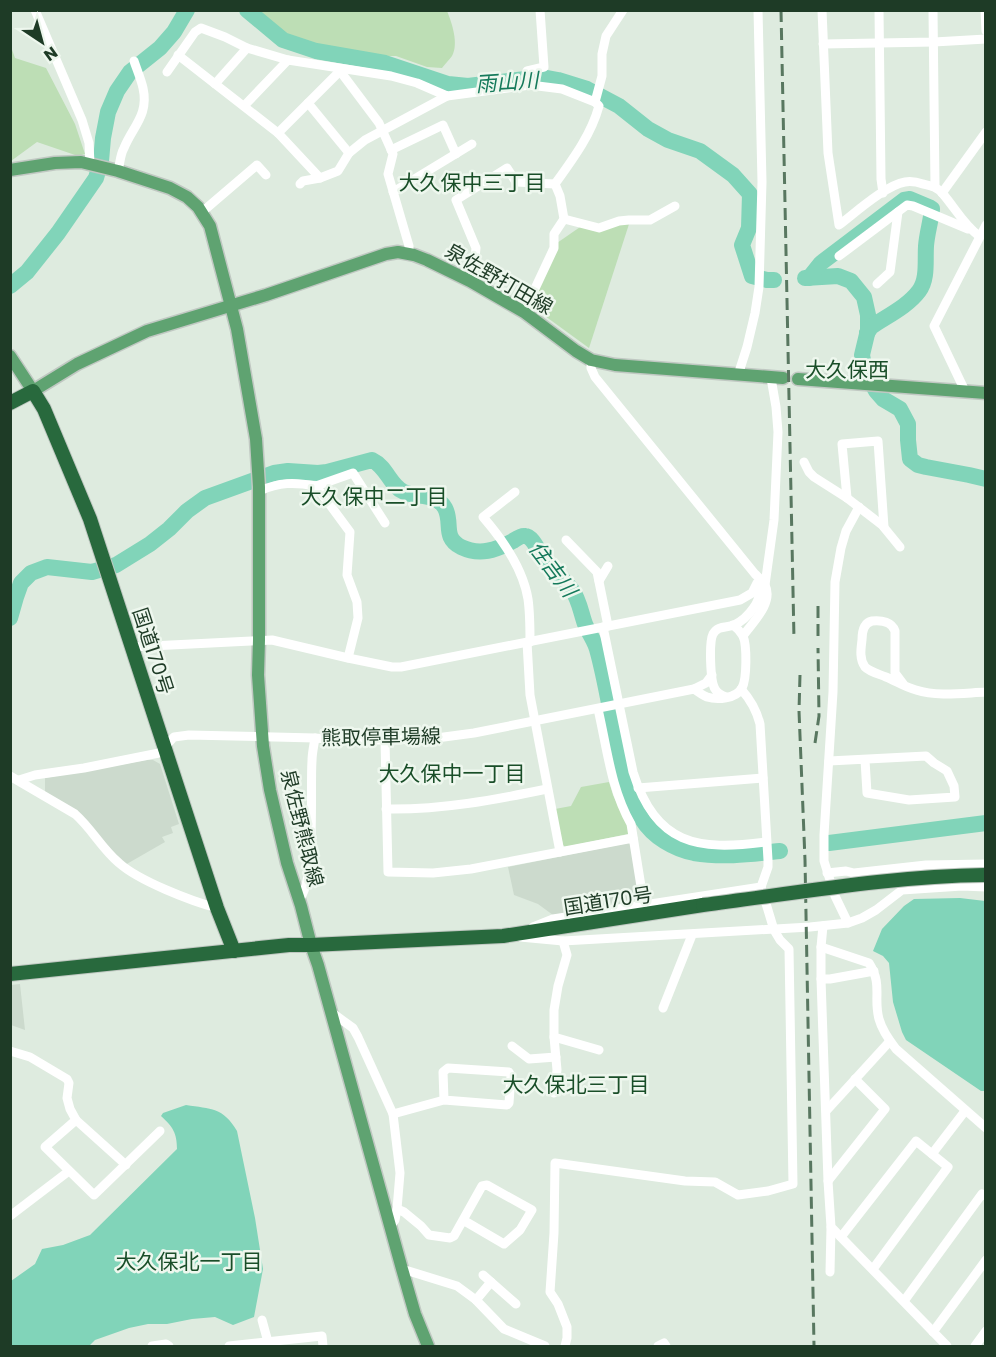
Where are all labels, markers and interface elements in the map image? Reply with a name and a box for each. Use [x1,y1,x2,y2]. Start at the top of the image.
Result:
north arrow [12,12,72,72]
text: N [39,41,62,67]
water label: 雨山川 [475,65,541,99]
district label: 大久保中三丁目 [399,168,546,197]
street label: 泉佐野打田線 [440,237,558,321]
district label: 大久保西 [805,355,889,384]
district label: 大久保中二丁目 [301,482,448,511]
water label: 住吉川 [522,535,585,604]
street label: 国道170号 [126,604,180,698]
street label: 熊取停車場線 [321,722,441,752]
district label: 大久保中一丁目 [379,759,526,788]
street label: 泉佐野熊取線 [274,766,330,890]
street label: 国道170号 [561,880,655,922]
district label: 大久保北三丁目 [503,1070,650,1099]
district label: 大久保北一丁目 [116,1247,263,1276]

